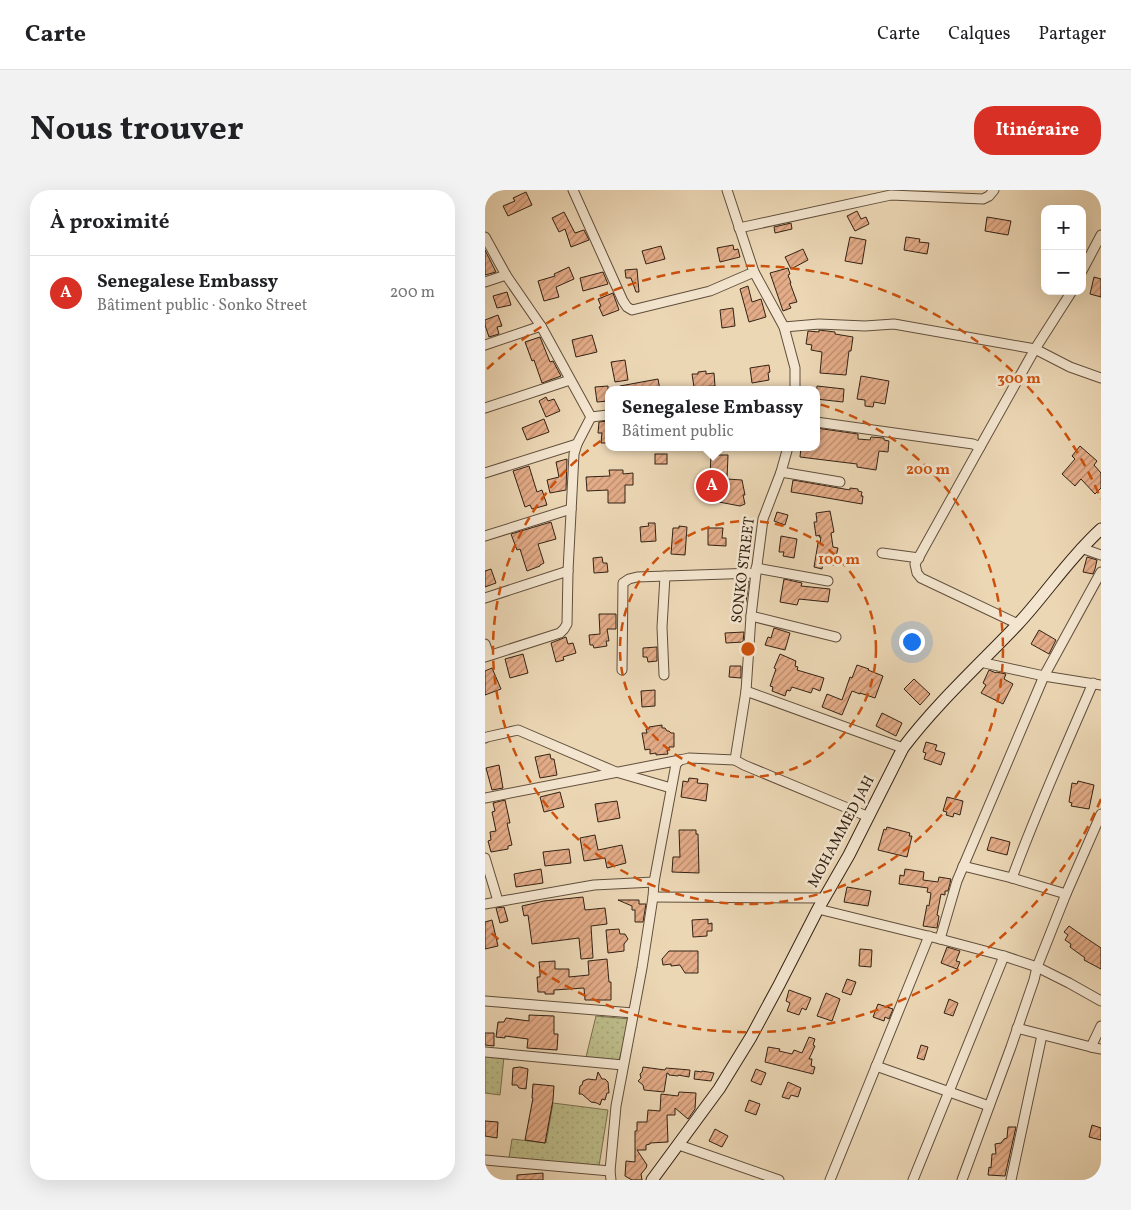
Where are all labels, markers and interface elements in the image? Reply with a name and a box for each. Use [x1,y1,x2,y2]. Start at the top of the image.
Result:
text: Carte [25,18,86,52]
text: Carte [877,22,920,47]
text: Calques [948,22,1010,47]
text: Partager [1038,22,1106,47]
text: Nous trouver [30,106,244,154]
button: Itinéraire [974,106,1101,155]
map controls [1041,205,1086,295]
button: + [1041,205,1086,250]
text: À proximité [50,208,169,237]
button: − [1041,250,1086,295]
text: Senegalese Embassy [97,269,278,295]
text: A [60,282,72,304]
text: 200 m [390,282,435,304]
text: Bâtiment public · Sonko Street [97,295,307,317]
text: 300 m [997,369,1041,390]
popup [605,386,820,451]
text: Senegalese Embassy [622,395,803,421]
text: Bâtiment public [622,421,734,443]
text: 200 m [906,460,950,481]
pin: A [696,467,728,505]
street label: SONKO STREET [727,515,761,624]
text: 100 m [818,550,861,571]
your location [899,629,925,655]
centre of rings [739,640,757,658]
street label: MOHAMMED JAH [804,772,880,892]

